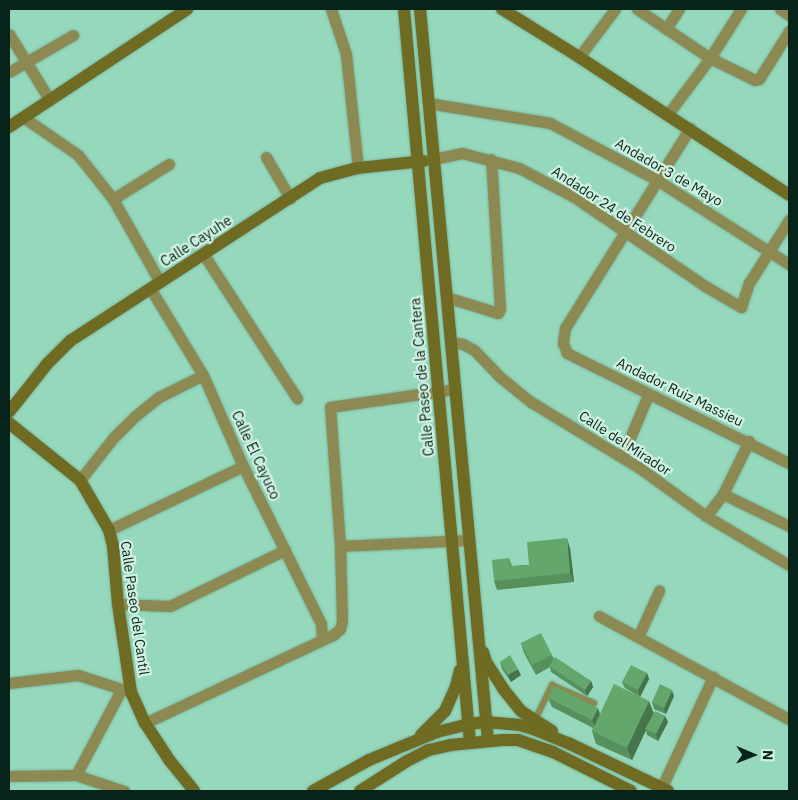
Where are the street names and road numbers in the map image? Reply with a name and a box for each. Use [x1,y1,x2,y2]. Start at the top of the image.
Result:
street label: Andador 3 de Mayo [612,134,726,210]
street label: Andador 24 de Febrero [549,162,679,256]
street label: Calle Cayuhe [157,212,235,270]
street label: Calle Paseo de la Cantera [407,297,437,457]
street label: Andador Ruiz Massieu [614,354,746,430]
street label: Calle del Mirador [576,407,674,479]
street label: Calle El Cayuco [228,408,284,502]
street label: Calle Paseo del Cantil [117,540,153,676]

